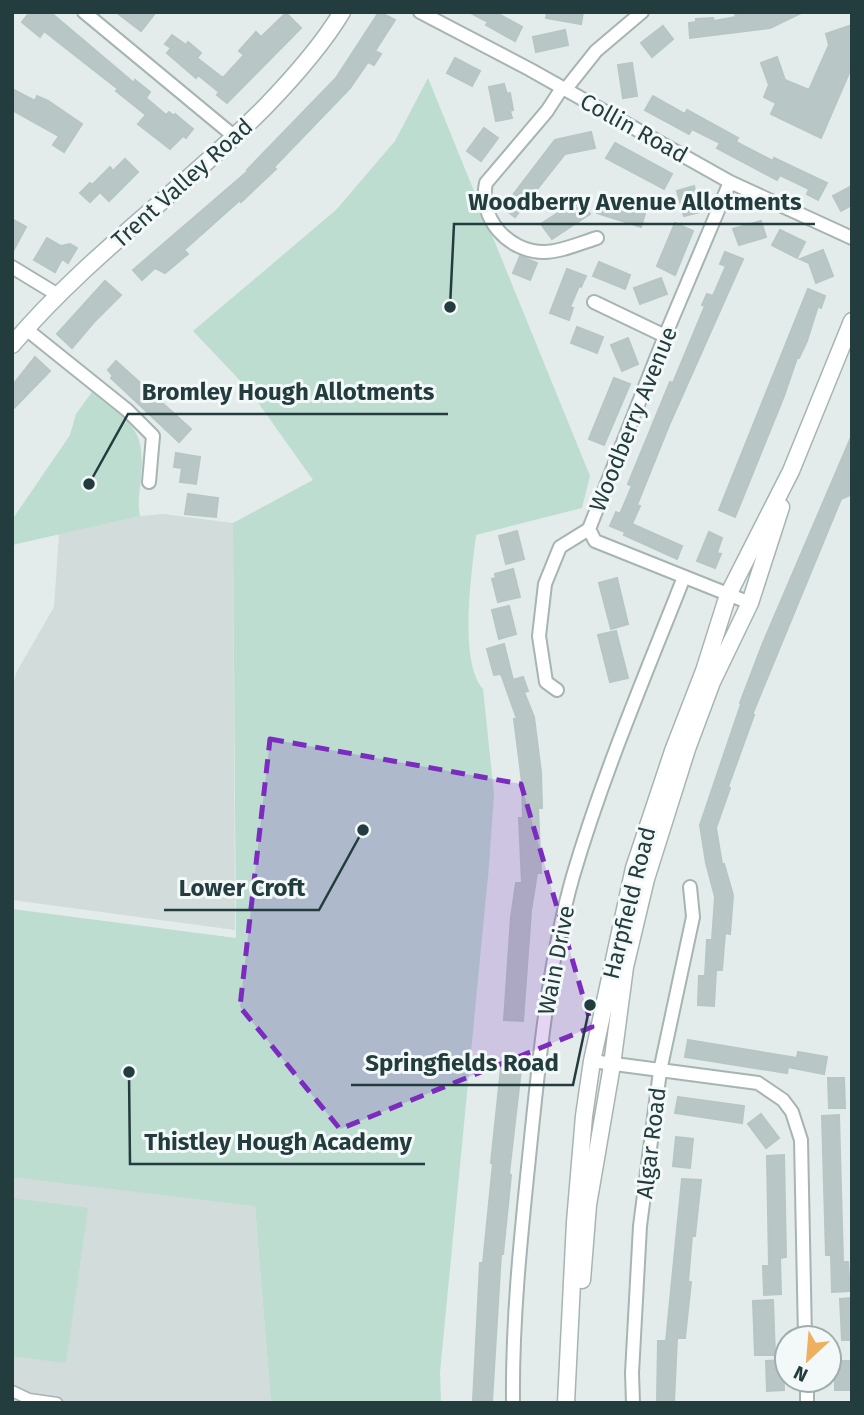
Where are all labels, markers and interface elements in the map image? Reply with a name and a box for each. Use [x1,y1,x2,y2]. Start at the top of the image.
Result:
street label: Collin Road [575,87,693,169]
street label: Trent Valley Road [106,112,258,254]
callout: Woodberry Avenue Allotments [454,179,815,224]
text: Woodberry Avenue Allotments [468,188,802,216]
street label: Woodberry Avenue [583,322,683,516]
callout: Bromley Hough Allotments [128,369,448,414]
text: Bromley Hough Allotments [142,378,435,406]
street label: Harpfield Road [597,824,661,982]
callout: Lower Croft [164,865,319,910]
text: Lower Croft [179,874,306,902]
street label: Wain Drive [532,903,580,1017]
callout: Springfields Road [351,1040,573,1085]
text: Springfields Road [365,1049,559,1077]
street label: Algar Road [630,1086,672,1200]
callout: Thistley Hough Academy [130,1119,425,1164]
text: Thistley Hough Academy [144,1128,412,1156]
north arrow [773,1324,843,1394]
text: N [790,1361,811,1387]

